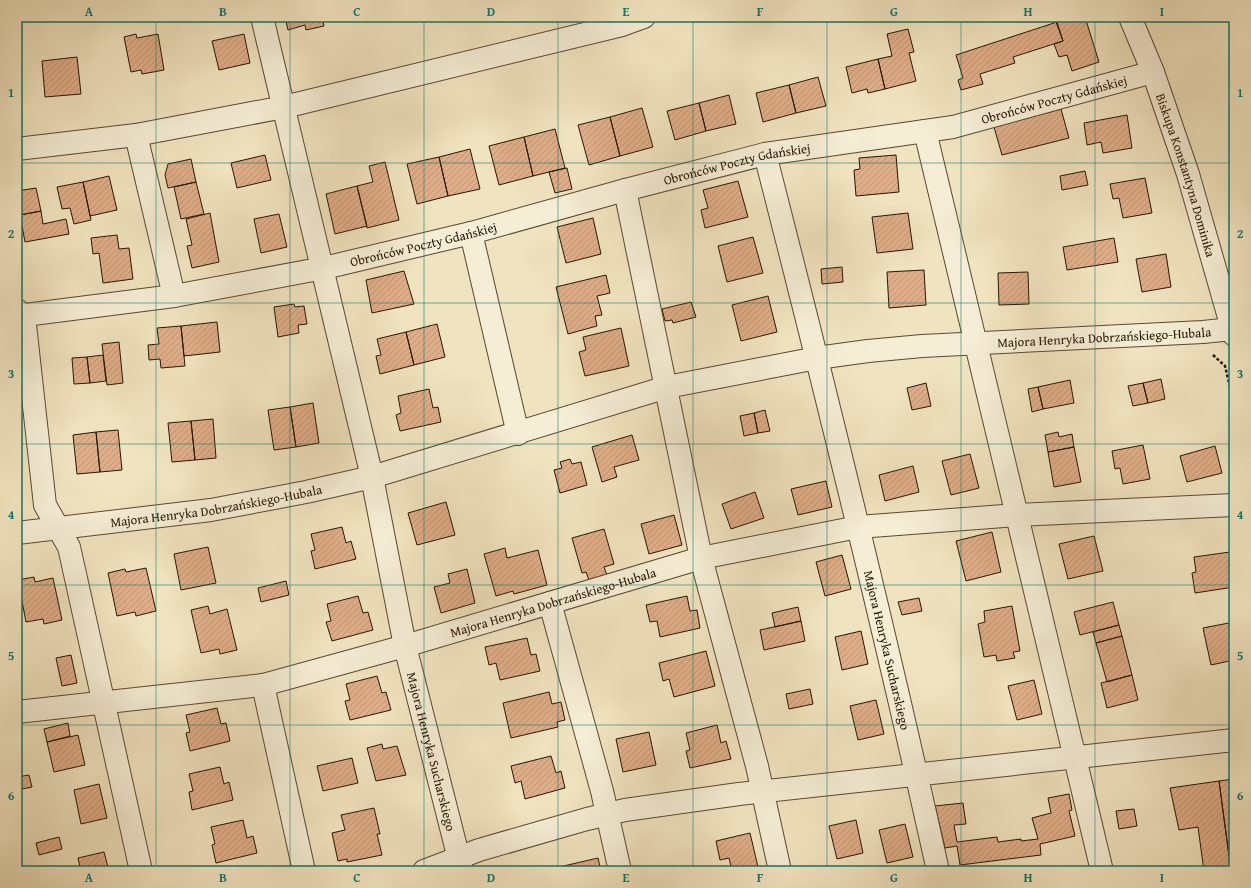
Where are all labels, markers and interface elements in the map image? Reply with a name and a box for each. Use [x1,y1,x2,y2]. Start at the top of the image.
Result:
text: A [85,2,94,21]
text: B [219,2,227,21]
text: C [353,2,361,21]
text: D [487,2,495,21]
text: E [623,2,630,21]
text: F [757,2,764,21]
text: G [890,2,898,21]
text: H [1023,2,1033,21]
text: I [1160,2,1164,21]
street label: Obrońców Poczty Gdańskiej [979,70,1129,128]
text: 1 [8,83,14,102]
text: 1 [1237,83,1243,102]
street label: Biskupa Konstantyna Dominika [1151,91,1221,260]
street label: Obrońców Poczty Gdańskiej [661,138,812,189]
street label: Obrońców Poczty Gdańskiej [348,217,499,271]
text: 2 [8,224,15,243]
text: 2 [1237,224,1244,243]
street label: Majora Henryka Dobrzańskiego-Hubala [997,322,1213,352]
text: 3 [8,364,14,383]
text: 3 [1237,364,1243,383]
street label: Majora Henryka Dobrzańskiego-Hubala [109,479,325,531]
text: 4 [8,505,15,524]
text: 4 [1237,505,1244,524]
street label: Majora Henryka Dobrzańskiego-Hubala [448,562,659,642]
street label: Majora Henryka Sucharskiego [859,568,915,732]
text: 5 [8,646,15,665]
text: 5 [1237,646,1244,665]
street label: Majora Henryka Sucharskiego [402,670,461,833]
text: 6 [8,786,15,805]
text: 6 [1237,786,1244,805]
text: A [85,868,94,887]
text: B [219,868,227,887]
text: C [353,868,361,887]
text: D [487,868,495,887]
text: E [623,868,630,887]
text: F [757,868,764,887]
text: G [890,868,898,887]
text: H [1023,868,1033,887]
text: I [1160,868,1164,887]

